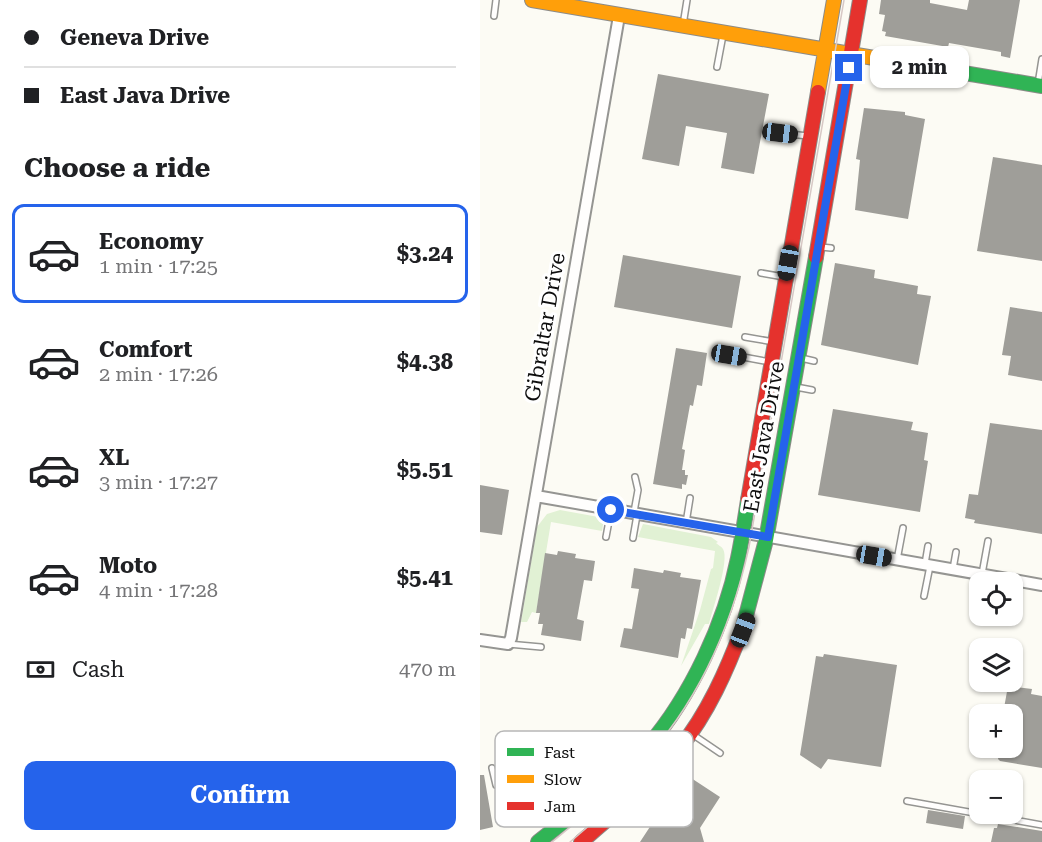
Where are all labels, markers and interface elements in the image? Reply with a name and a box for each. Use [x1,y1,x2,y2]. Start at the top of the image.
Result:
text: Geneva Drive [60,25,209,50]
callout: 2 min [870,47,969,89]
route end [835,54,862,81]
text: 2 min [892,55,947,79]
text: East Java Drive [60,83,230,108]
car [761,122,799,144]
text: Choose a ride [24,152,210,184]
icon: car [27,227,81,281]
text: Economy [99,229,203,254]
text: $3.24 [397,241,453,266]
car [776,244,800,282]
street label: Gibraltar Drive [520,251,570,403]
text: 1 min · 17:25 [99,254,218,278]
icon: car [27,335,81,389]
text: Comfort [99,337,192,362]
car [710,343,748,367]
text: $4.38 [397,349,453,374]
street label: East Java Drive [739,359,789,515]
text: 2 min · 17:26 [99,362,218,386]
icon: car [27,443,81,497]
text: XL [99,445,129,470]
text: $5.51 [397,457,453,482]
text: 3 min · 17:27 [99,470,218,494]
route start [597,496,624,523]
car [855,544,893,568]
icon: car [27,551,81,605]
text: Moto [99,553,157,578]
text: $5.41 [397,565,453,590]
map controls [969,572,1023,824]
button: locate [969,572,1023,626]
text: 4 min · 17:28 [99,578,218,602]
car [728,610,758,650]
button: layers [969,638,1023,692]
icon: cash [24,653,57,686]
text: Cash [72,657,124,682]
text: 470 m [399,657,456,681]
button: + [969,704,1023,758]
legend [495,731,693,827]
text: Fast [544,743,575,762]
button: Confirm [24,761,456,830]
text: Slow [544,770,582,789]
button: − [969,770,1023,824]
text: Jam [544,797,576,816]

